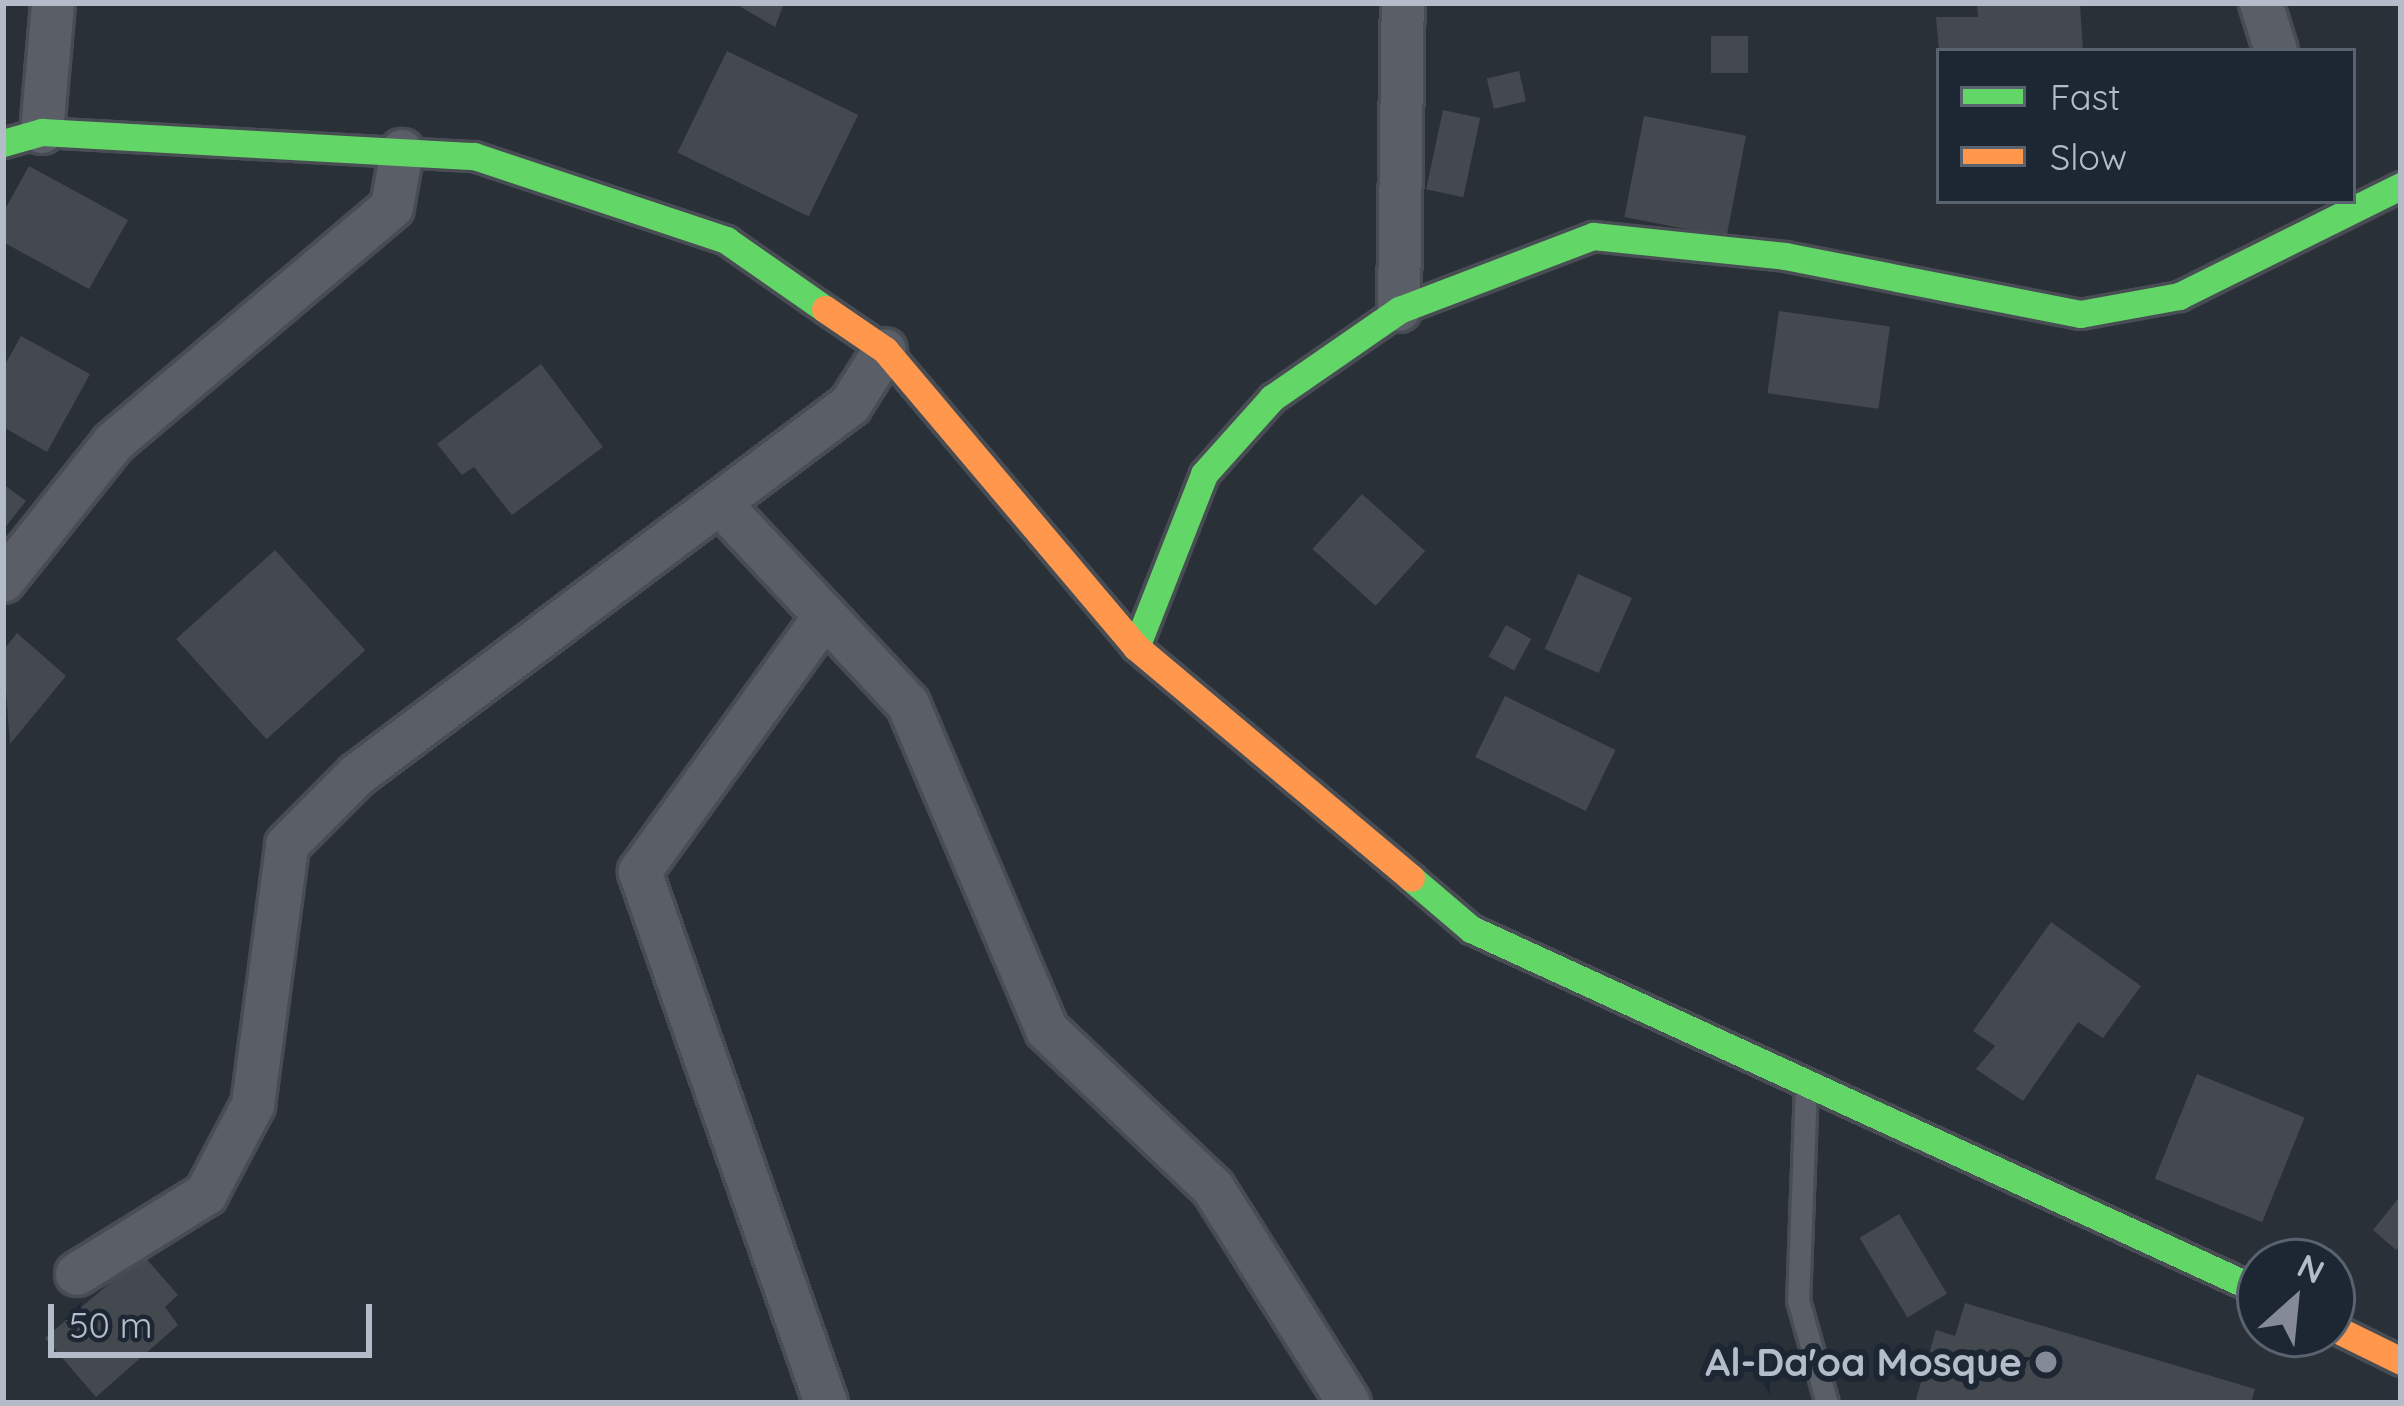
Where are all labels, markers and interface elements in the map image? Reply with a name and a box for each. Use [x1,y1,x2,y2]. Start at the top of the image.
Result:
legend [1936,48,2356,204]
text: Fast [2050,74,2121,119]
text: Slow [2050,134,2127,179]
north arrow [2236,1238,2356,1358]
text: N [2291,1244,2331,1292]
scale bar [54,1280,378,1354]
text: 50 m [69,1302,153,1347]
place label: Al-Da'oa Mosque [1705,1339,2022,1385]
marker: Al-Da'oa Mosque [2033,1349,2059,1375]

